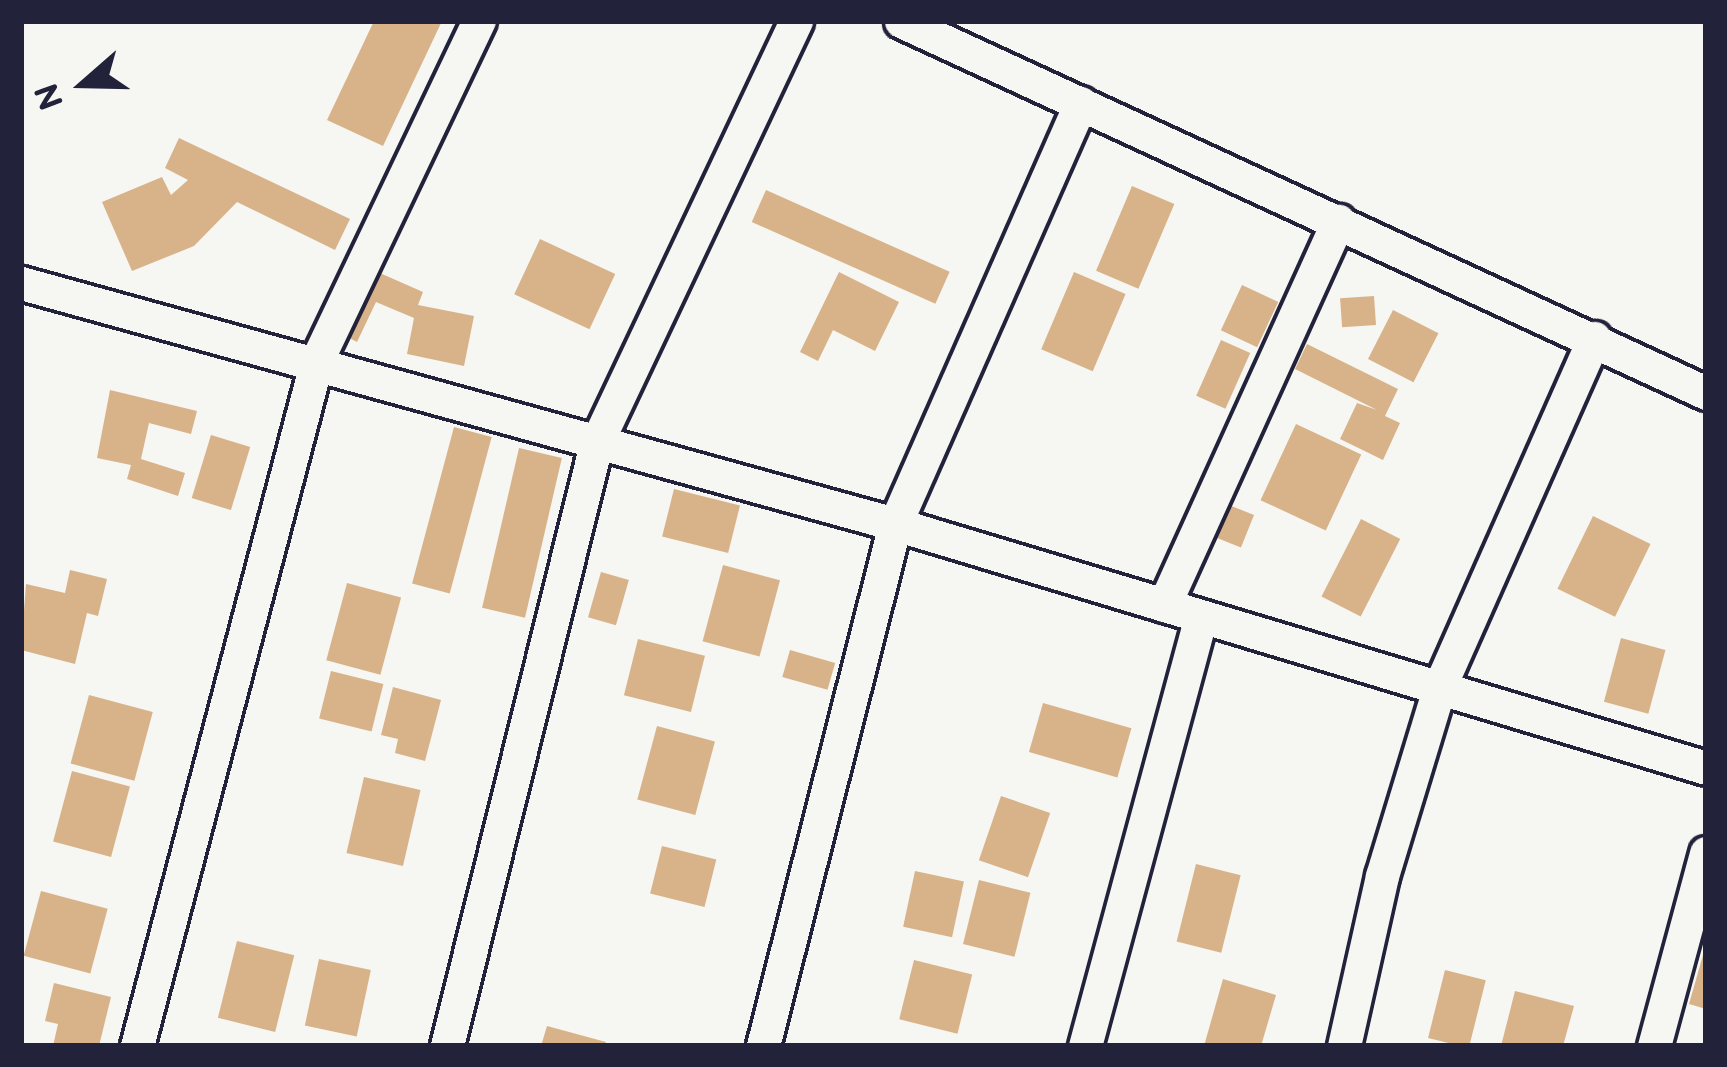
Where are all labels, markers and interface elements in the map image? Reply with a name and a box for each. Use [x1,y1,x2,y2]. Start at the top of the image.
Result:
north arrow [24,24,144,144]
text: N [27,78,73,115]

